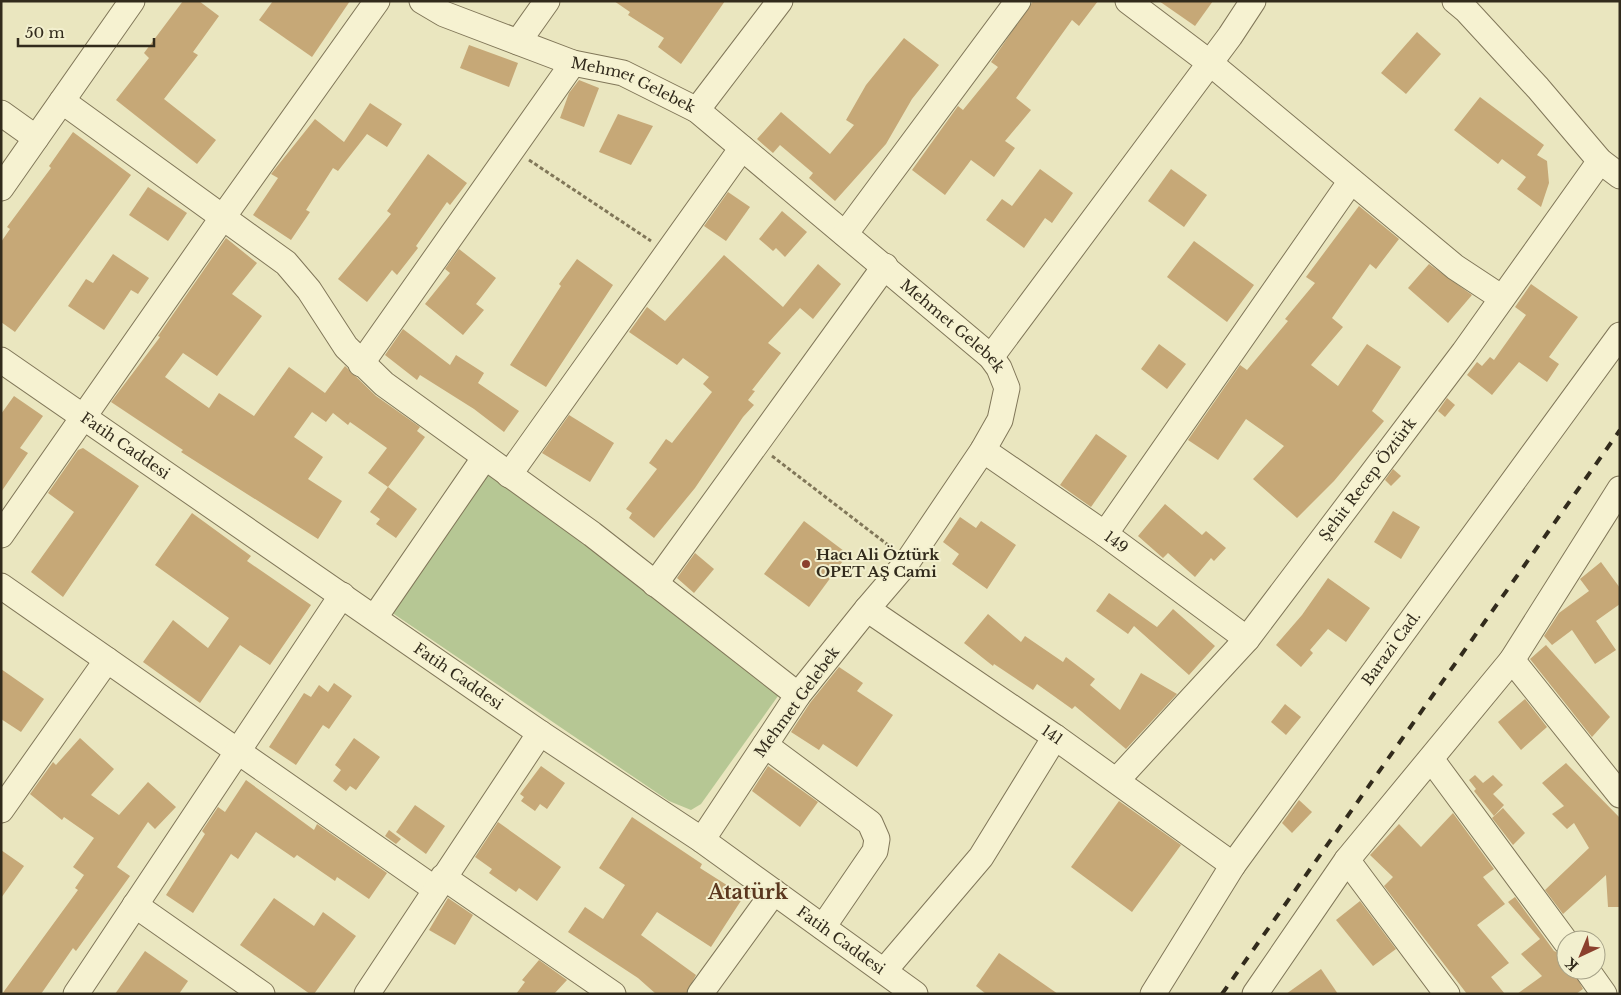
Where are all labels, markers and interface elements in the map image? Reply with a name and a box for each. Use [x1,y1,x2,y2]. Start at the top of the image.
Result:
scale bar [18,15,154,47]
text: 50 m [25,23,65,42]
street label: Mehmet Gelebek [569,53,699,117]
street label: Mehmet Gelebek [897,275,1010,377]
street label: Fatih Caddesi [77,408,174,483]
street label: Şehit Recep Öztürk [1315,413,1421,544]
street label: 149 [1101,527,1132,557]
place label: Hacı Ali Öztürk OPET AŞ Cami [816,545,940,581]
marker: Hacı Ali Öztürk OPET AŞ Cami [800,558,812,570]
street label: Barazi Cad. [1357,607,1424,689]
street label: Fatih Caddesi [410,638,507,714]
street label: Mehmet Gelebek [750,642,844,761]
street label: 141 [1038,721,1067,749]
district label: Atatürk [707,880,789,904]
street label: Fatih Caddesi [793,902,889,978]
north arrow [1556,930,1606,980]
text: K [1561,954,1582,975]

